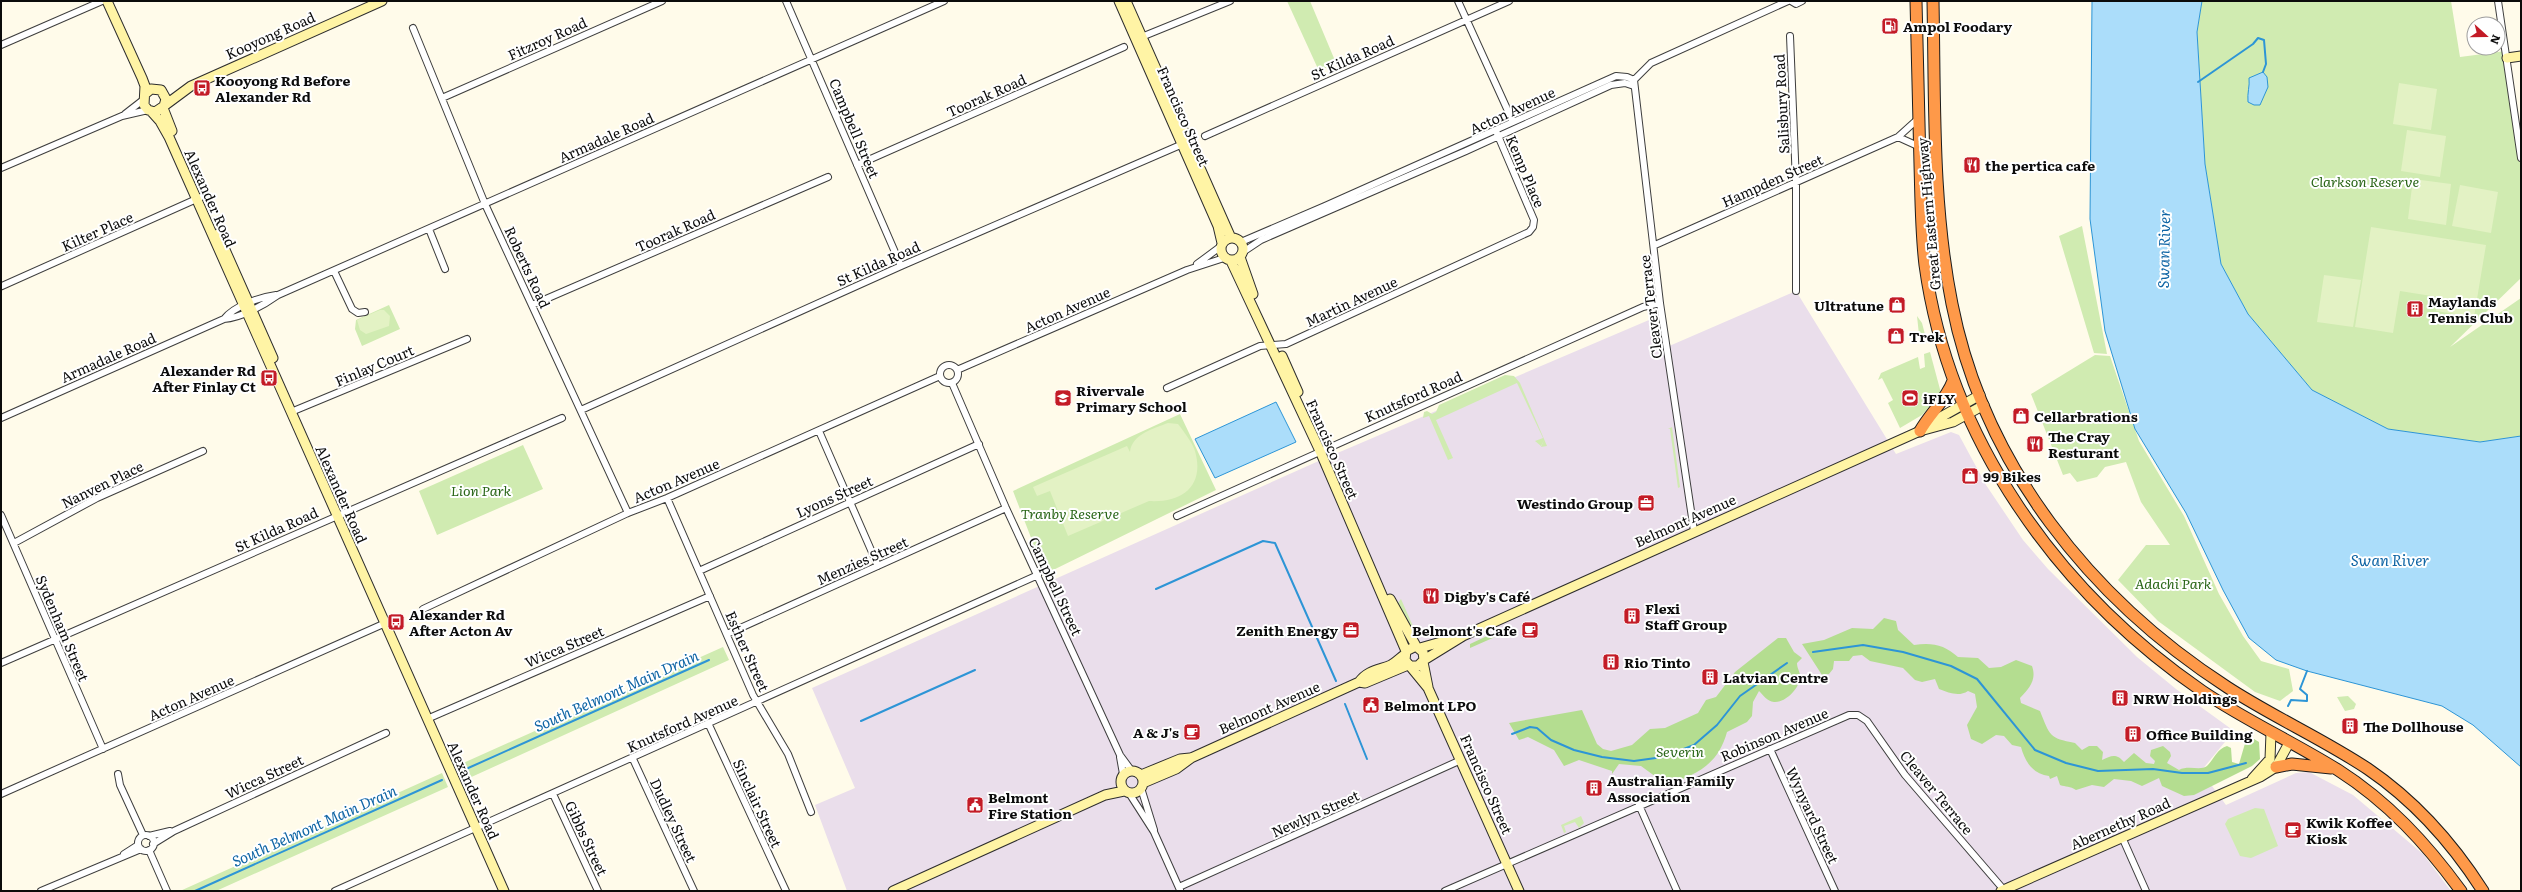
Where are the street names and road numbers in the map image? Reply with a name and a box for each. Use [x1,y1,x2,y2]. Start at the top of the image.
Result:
street label: Kooyong Road [222,6,318,64]
street label: Fitzroy Road [504,11,590,64]
street label: St Kilda Road [1307,30,1397,84]
street label: Salisbury Road [1768,53,1794,154]
street label: Francisco Street [1153,63,1215,169]
street label: Toorak Road [943,68,1029,121]
street label: Campbell Street [825,75,885,181]
street label: Acton Avenue [1466,81,1558,139]
street label: Armadale Road [555,107,657,167]
street label: Kemp Place [1502,132,1550,210]
street label: Great Eastern Highway [1911,136,1945,291]
street label: Alexander Road [180,146,242,251]
street label: Hampden Street [1718,149,1826,211]
street label: Toorak Road [632,203,718,256]
street label: Kilter Place [58,206,136,256]
street label: Roberts Road [500,223,556,312]
street label: St Kilda Road [833,236,923,290]
street label: Cleaver Terrace [1634,254,1666,360]
street label: Martin Avenue [1302,271,1400,331]
street label: Acton Avenue [1021,281,1113,337]
street label: Armadale Road [57,327,159,387]
street label: Finlay Court [331,339,417,391]
street label: Knutsford Road [1361,365,1465,426]
street label: Francisco Street [1302,396,1364,502]
street label: Alexander Road [311,442,373,547]
street label: Acton Avenue [630,453,722,507]
street label: Nanven Place [58,456,146,512]
street label: Lyons Street [792,470,876,522]
street label: Belmont Avenue [1631,489,1739,551]
street label: St Kilda Road [231,502,321,556]
street label: Menzies Street [813,531,911,589]
street label: Campbell Street [1024,534,1088,639]
street label: Sydenham Street [32,572,95,685]
street label: Esther Street [721,607,775,695]
street label: Wicca Street [521,620,607,672]
street label: Acton Avenue [145,669,237,725]
street label: Belmont Avenue [1215,676,1323,738]
street label: Knutsford Avenue [623,689,741,757]
street label: Robinson Avenue [1717,702,1831,766]
street label: Francisco Street [1456,731,1518,837]
street label: Alexander Road [443,738,505,843]
street label: Cleaver Terrace [1896,746,1978,838]
street label: Wicca Street [222,749,307,803]
street label: Sinclair Street [729,756,787,851]
street label: Wynyard Street [1782,763,1844,867]
street label: Dudley Street [646,775,702,866]
street label: Newlyn Street [1268,785,1362,841]
street label: Abernethy Road [2067,792,2174,854]
street label: Gibbs Street [561,797,613,879]

